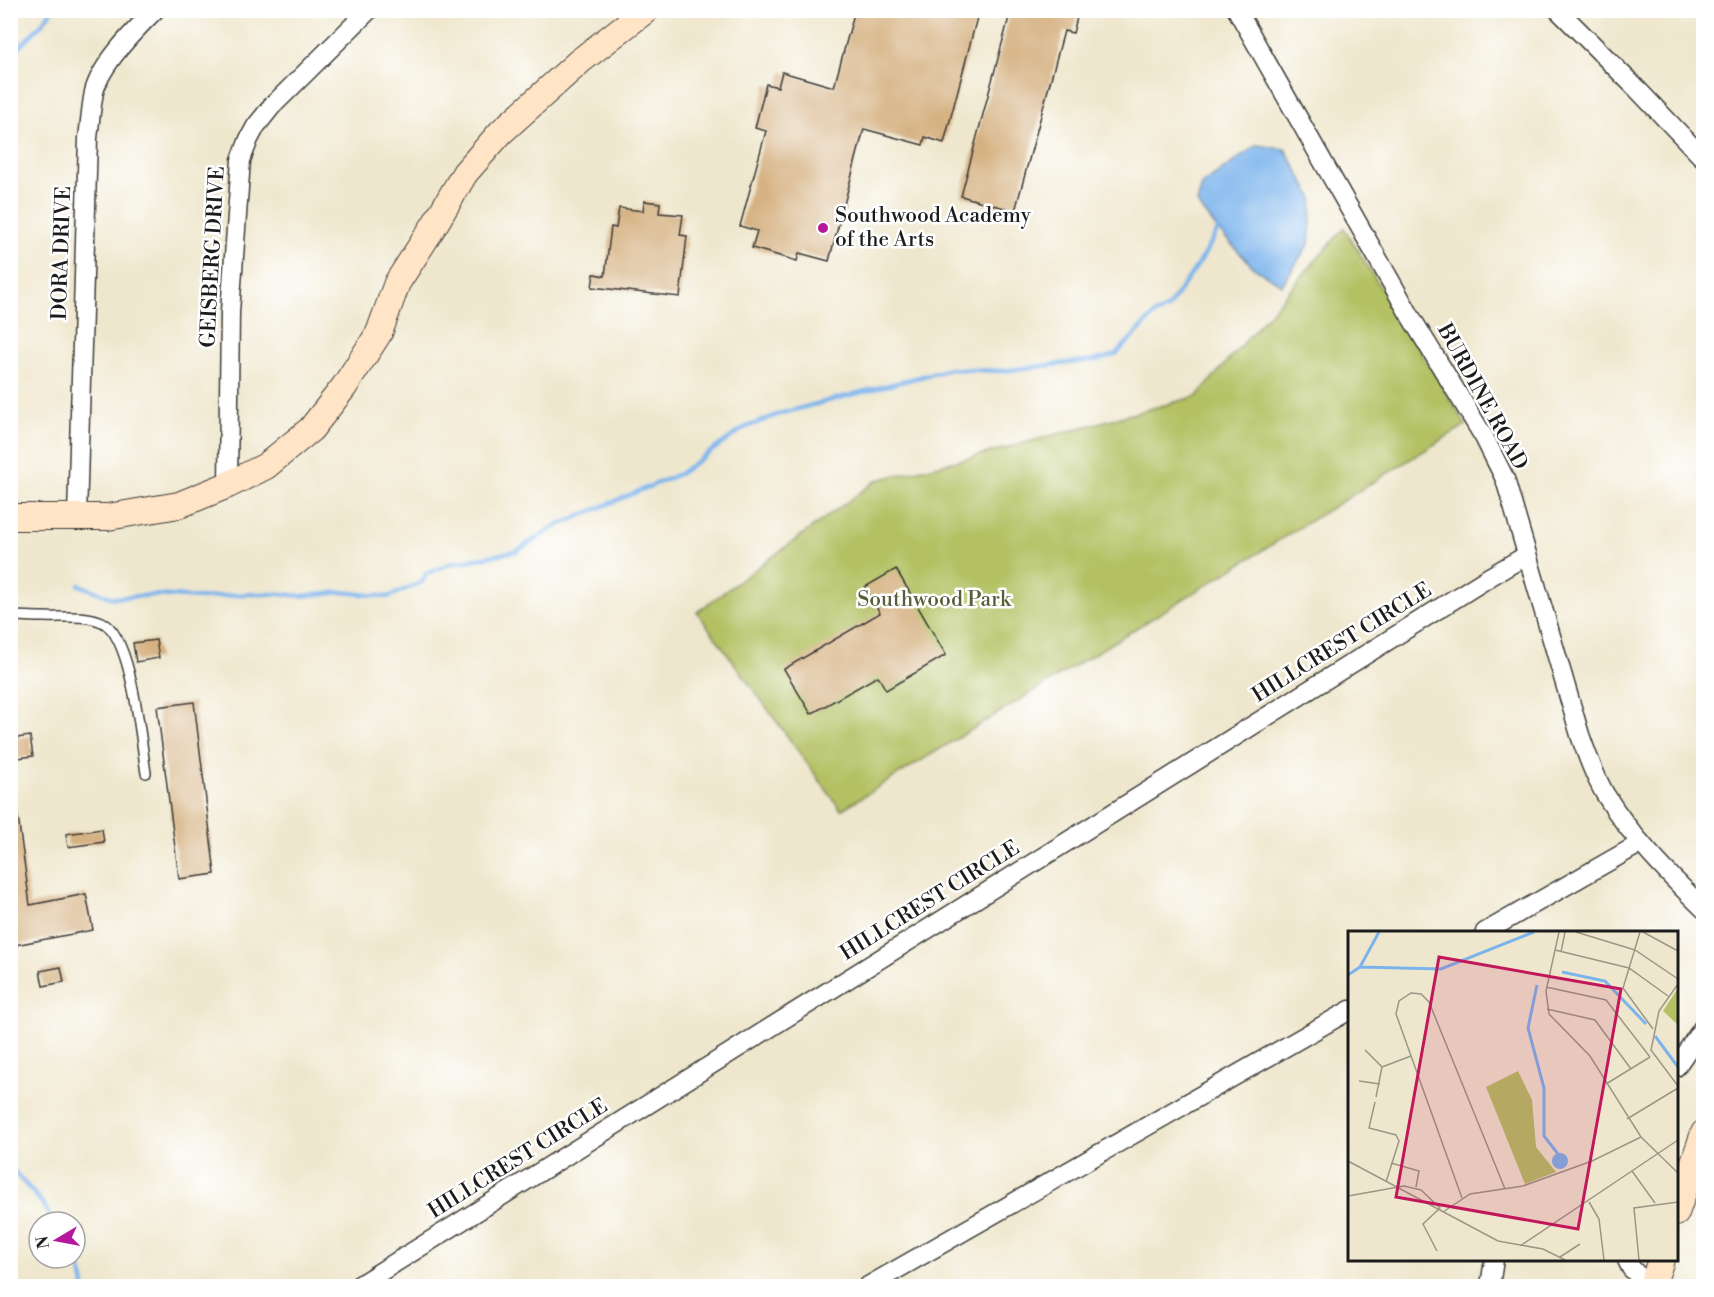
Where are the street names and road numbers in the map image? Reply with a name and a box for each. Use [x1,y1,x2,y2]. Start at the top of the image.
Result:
street label: GEISBERG DRIVE [195,166,231,348]
street label: DORA DRIVE [47,186,77,320]
street label: BURDINE ROAD [1431,318,1533,475]
street label: HILLCREST CIRCLE [1248,577,1436,709]
street label: HILLCREST CIRCLE [836,835,1024,967]
street label: HILLCREST CIRCLE [424,1093,612,1225]

